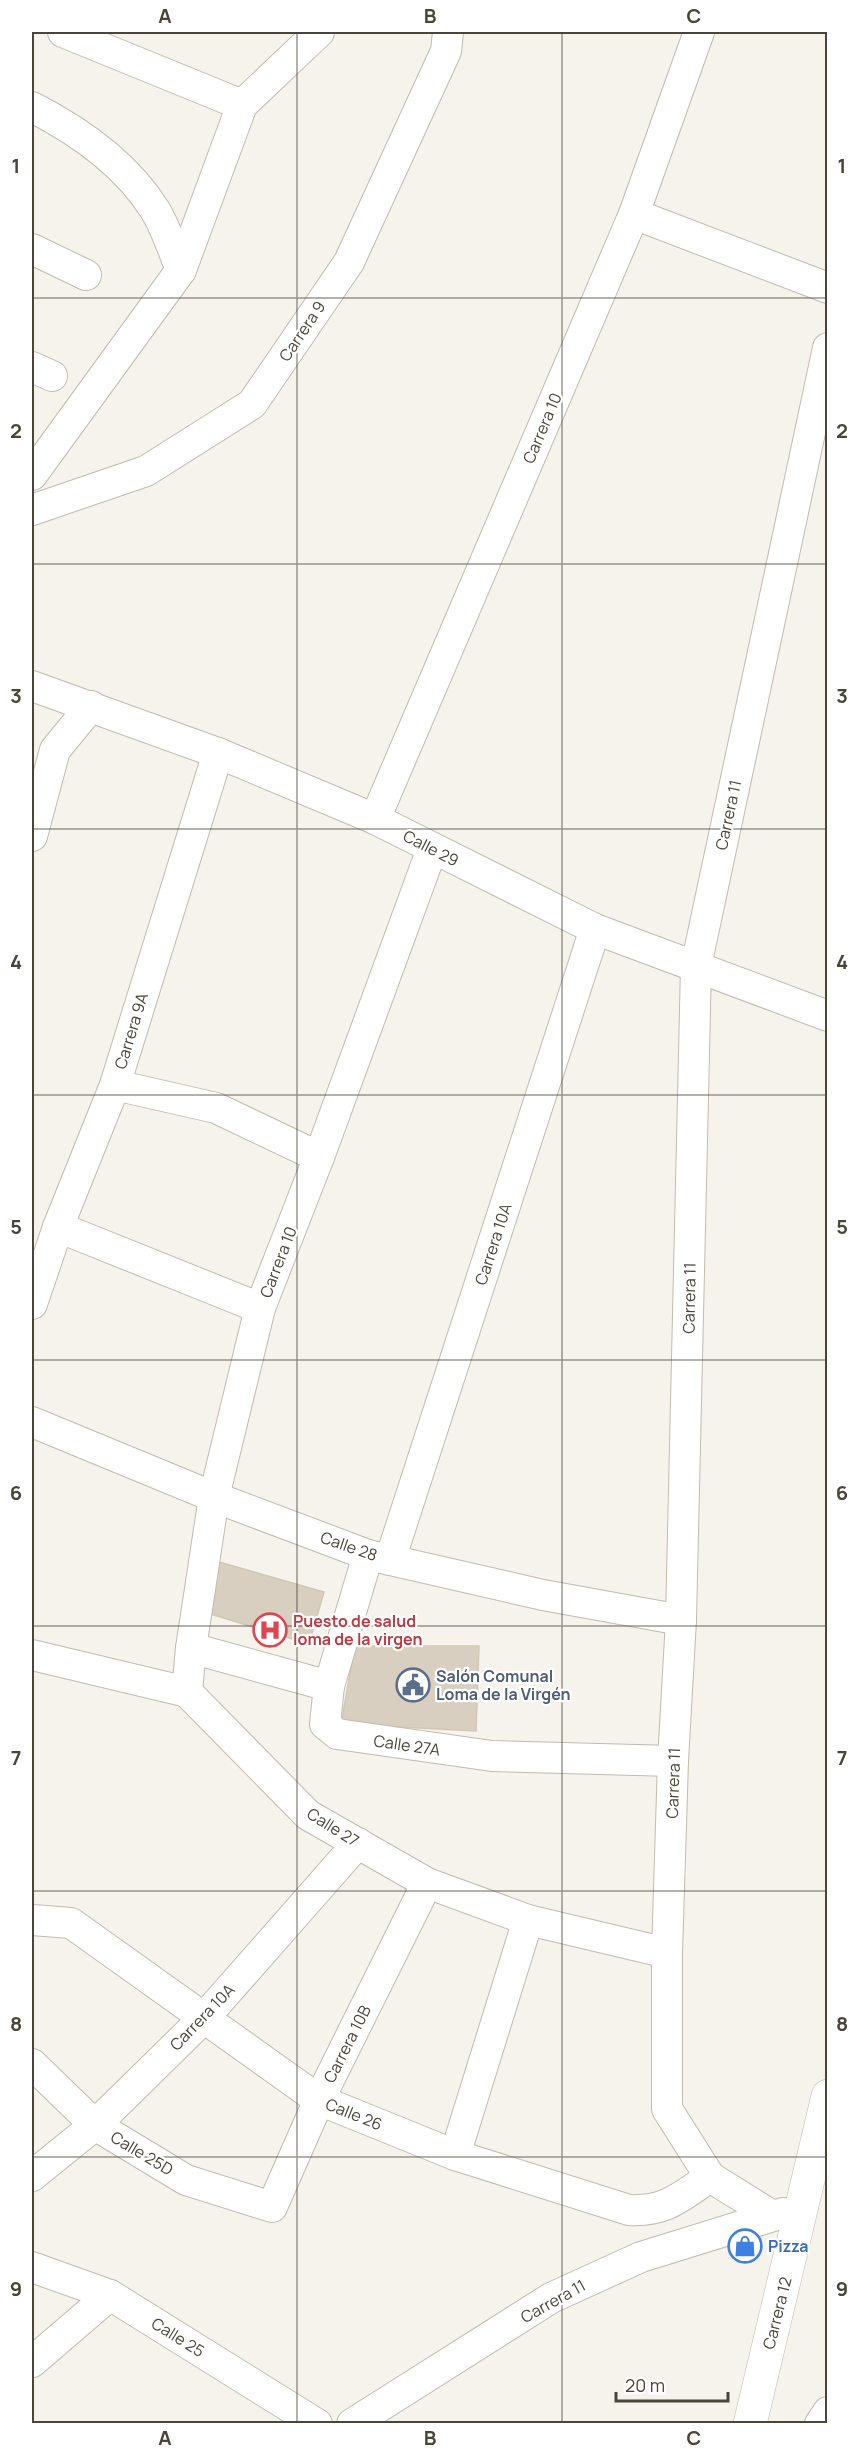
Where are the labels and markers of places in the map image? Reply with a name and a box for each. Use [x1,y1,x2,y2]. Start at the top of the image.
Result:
place label: Puesto de salud loma de la virgen [293,1610,422,1650]
hospital icon: Puesto de salud loma de la virgen [252,1612,288,1648]
place label: Salón Comunal Loma de la Virgén [436,1665,571,1705]
public building icon: Salón Comunal Loma de la Virgén [395,1667,431,1703]
shop icon: Pizza [727,2228,763,2264]
place label: Pizza [768,2235,809,2257]

